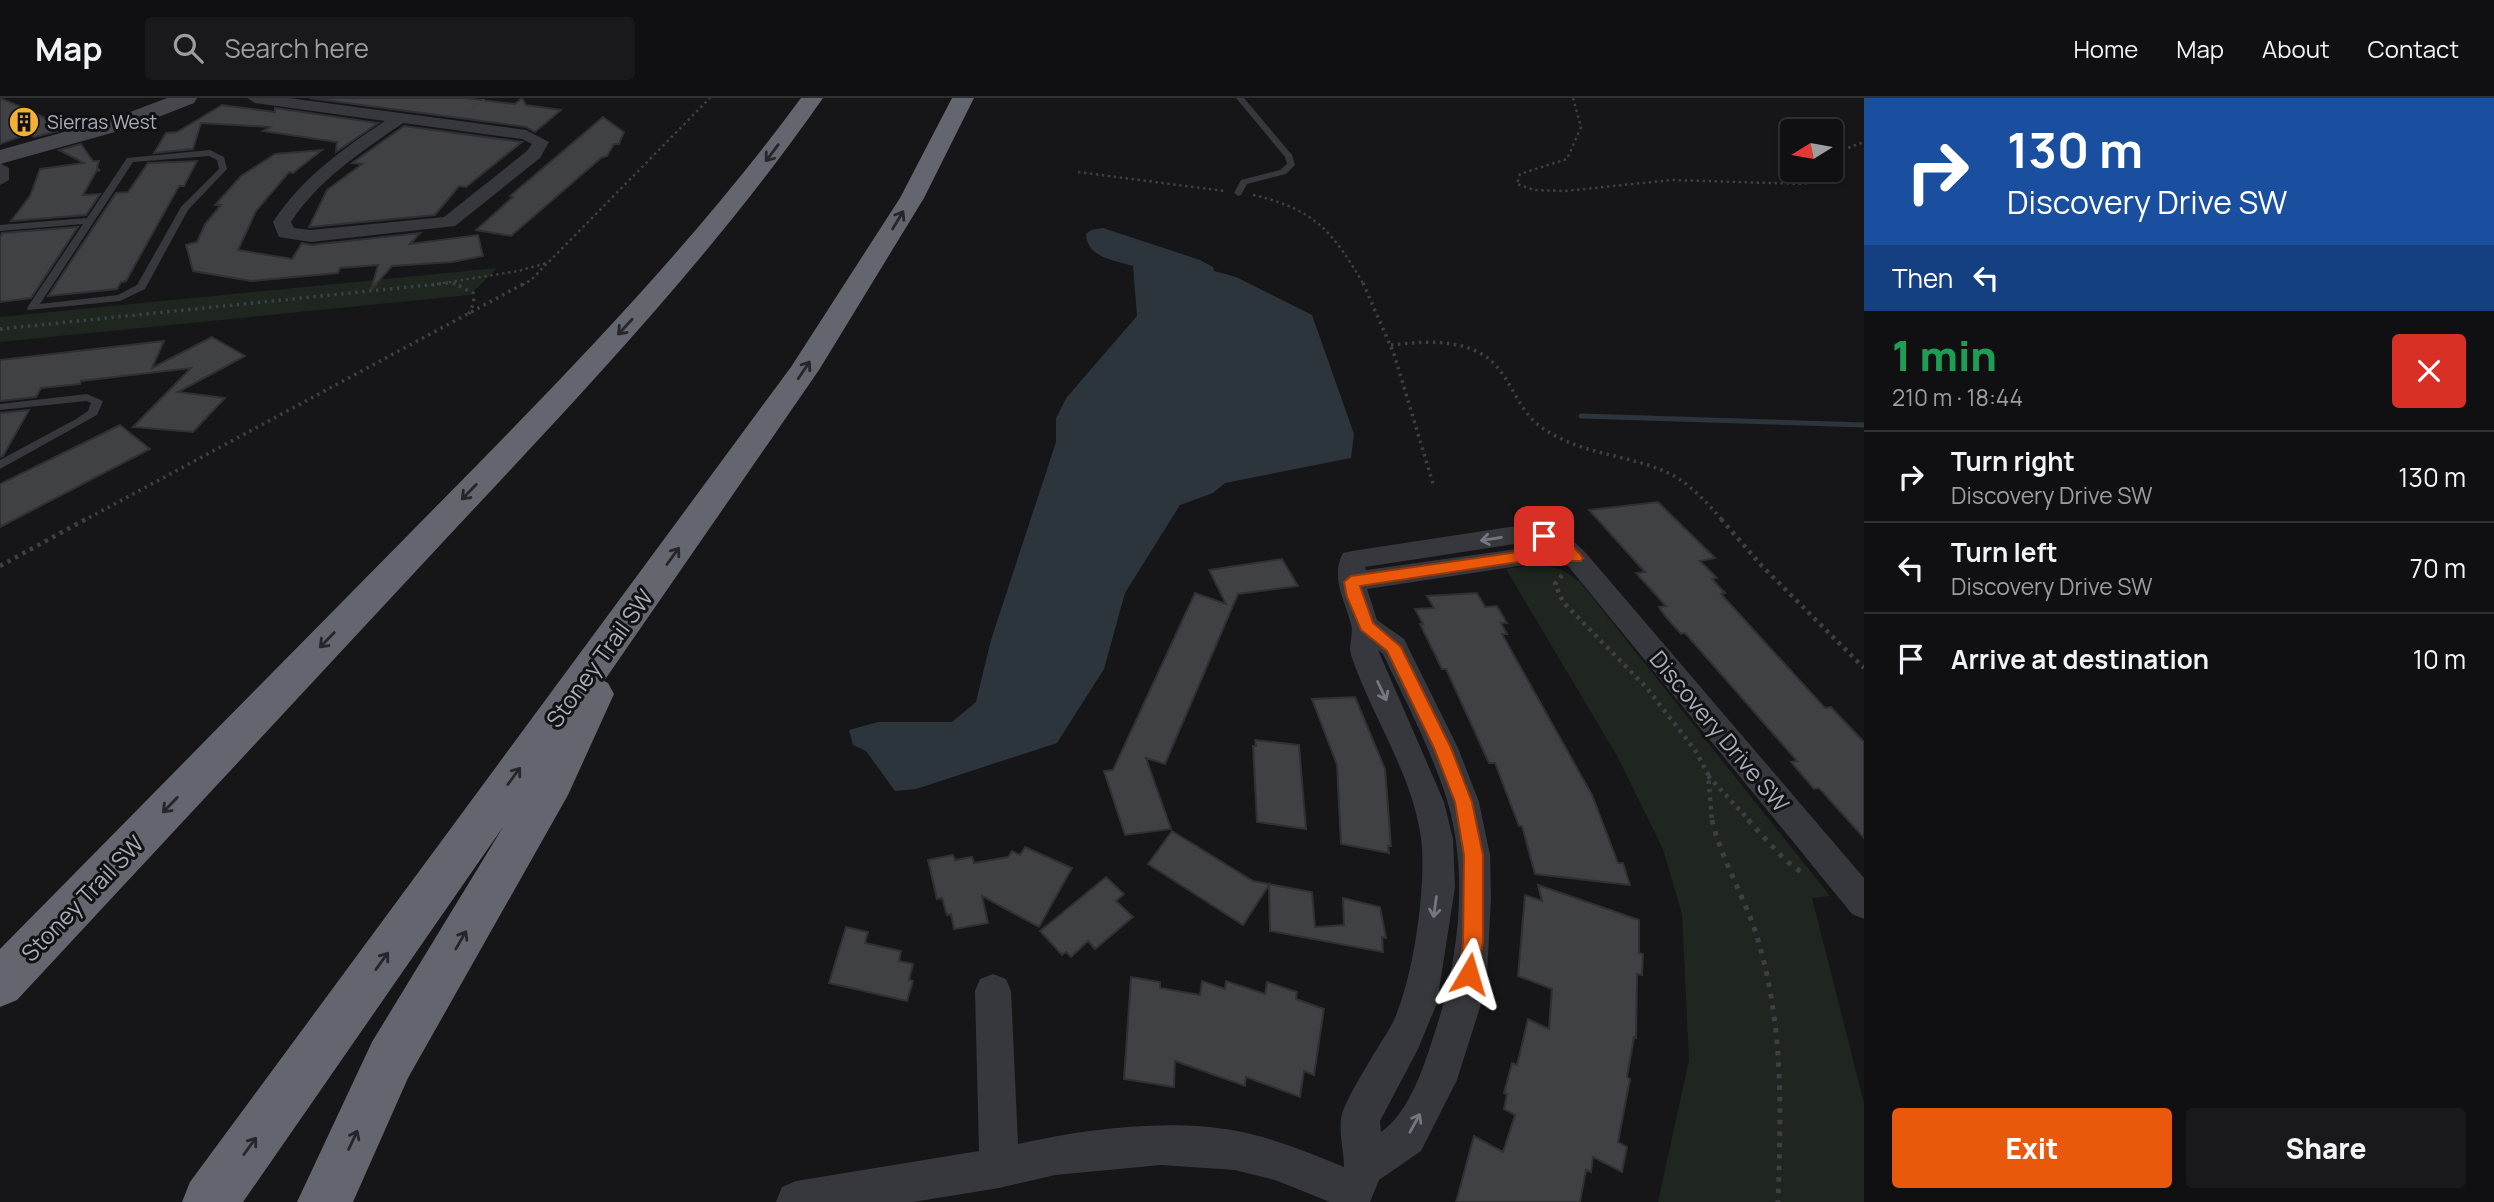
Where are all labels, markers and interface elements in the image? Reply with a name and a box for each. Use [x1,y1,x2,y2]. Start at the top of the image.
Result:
search box [145,17,635,80]
text: Map [35,26,103,71]
icon: search [169,29,207,67]
text: Search here [225,30,369,66]
text: Home [2073,32,2138,65]
text: Map [2176,32,2224,65]
text: About [2262,32,2330,65]
text: Contact [2368,32,2459,65]
building icon: Sierras West [7,105,41,139]
place label: Sierras West [47,109,157,135]
text: 130 m [2007,116,2143,183]
north arrow [1780,119,1843,182]
map controls [1780,119,1843,182]
icon: right [1892,126,1983,217]
one-way arrow [765,144,780,162]
text: Discovery Drive SW [2007,180,2287,224]
one-way arrow [891,211,905,231]
icon: left [1967,259,2005,297]
text: Then [1892,260,1953,296]
one-way arrow [617,318,633,336]
text: 1 min [1892,326,1997,384]
button: close [2392,334,2466,408]
one-way arrow [797,360,811,380]
text: 210 m · 18:44 [1892,381,2023,413]
text: Turn right [1951,443,2075,479]
icon: right [1892,458,1930,496]
text: 130 m [2398,459,2466,495]
text: Discovery Drive SW [1951,479,2153,511]
one-way arrow [461,484,478,501]
pin [1514,506,1574,566]
icon: arrive [1525,517,1563,555]
one-way arrow [1480,533,1503,546]
text: Turn left [1951,534,2058,570]
one-way arrow [665,546,680,565]
icon: left [1892,549,1930,587]
text: 70 m [2410,550,2466,586]
text: Discovery Drive SW [1951,570,2153,602]
street label: Stoney Trail SW [538,582,660,734]
one-way arrow [319,631,336,648]
icon: arrive [1892,640,1930,678]
text: Arrive at destination [1951,641,2209,677]
text: 10 m [2413,641,2466,677]
street label: Discovery Drive SW [1643,644,1797,819]
one-way arrow [1376,679,1389,701]
one-way arrow [507,767,522,786]
one-way arrow [162,796,179,813]
street label: Stoney Trail SW [14,828,151,968]
one-way arrow [1428,896,1441,918]
one-way arrow [454,930,468,950]
position arrow [1432,937,1506,1011]
one-way arrow [375,952,389,971]
button: Exit [1892,1108,2172,1188]
button: Share [2186,1108,2466,1188]
one-way arrow [1409,1113,1422,1134]
one-way arrow [347,1130,360,1151]
one-way arrow [242,1137,257,1156]

